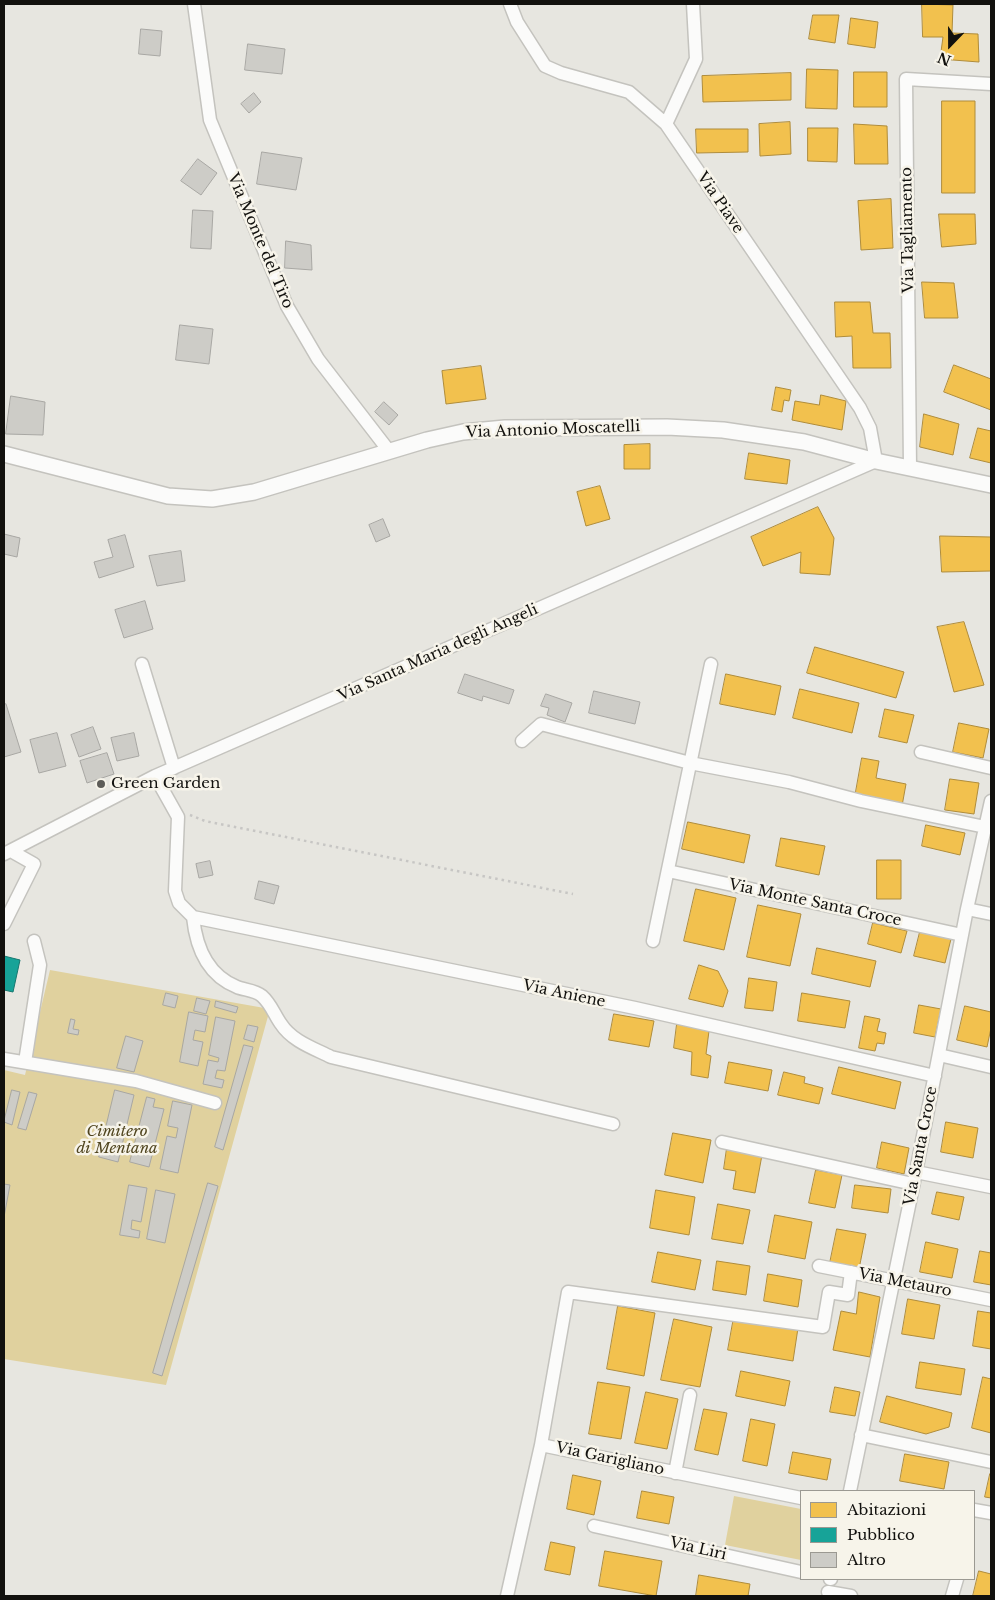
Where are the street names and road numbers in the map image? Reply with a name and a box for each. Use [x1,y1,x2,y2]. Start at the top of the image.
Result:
street label: Via Tagliamento [898,167,918,293]
street label: Via Piave [693,169,747,237]
street label: Via Monte del Tiro [223,171,297,311]
street label: Via Antonio Moscatelli [466,418,640,442]
street label: Via Santa Maria degli Angeli [335,601,541,705]
street label: Via Monte Santa Croce [727,876,903,930]
street label: Via Aniene [521,976,607,1012]
street label: Via Santa Croce [901,1085,941,1207]
street label: Via Metauro [857,1265,953,1301]
street label: Via Garigliano [554,1439,666,1479]
street label: Via Liri [668,1534,728,1564]

